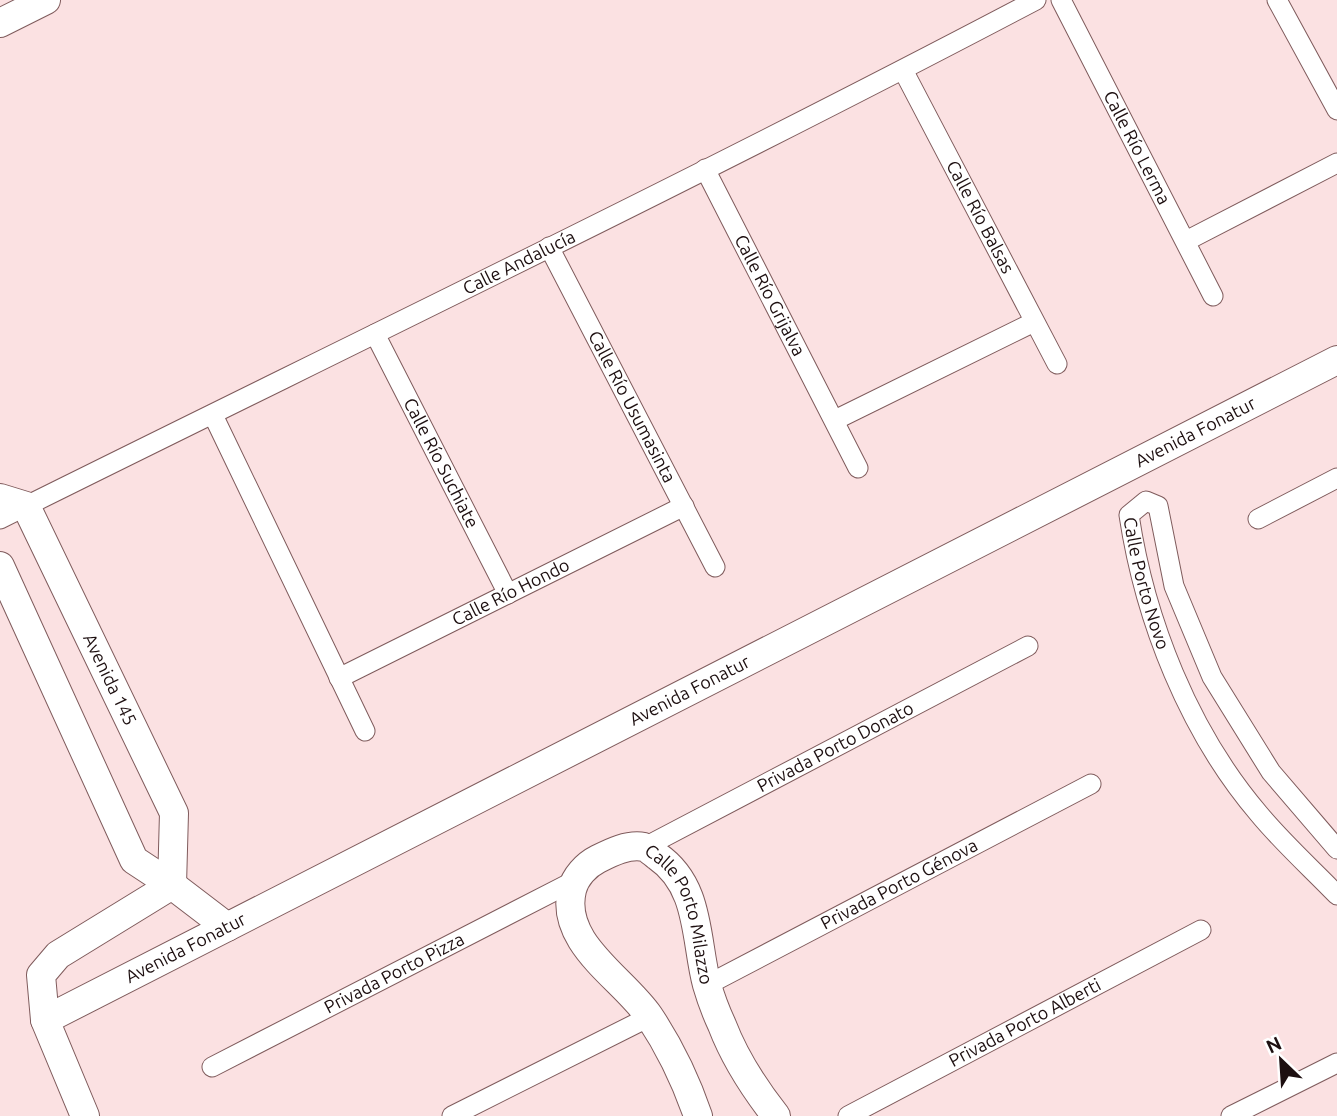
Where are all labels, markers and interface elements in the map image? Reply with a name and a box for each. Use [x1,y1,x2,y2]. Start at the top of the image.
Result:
street label: Calle Río Lerma [1100,87,1175,207]
street label: Calle Río Balsas [943,157,1019,276]
street label: Calle Andalucía [459,226,578,298]
street label: Calle Río Grijalva [731,231,810,359]
street label: Calle Río Usumasinta [585,327,680,486]
street label: Avenida Fonatur [1132,392,1259,470]
street label: Calle Río Suchiate [400,394,483,531]
street label: Calle Porto Novo [1120,516,1174,652]
street label: Calle Río Hondo [448,554,572,629]
street label: Avenida 145 [80,630,141,728]
street label: Avenida Fonatur [626,651,753,729]
street label: Privada Porto Donato [753,697,917,795]
street label: Privada Porto Génova [817,834,981,933]
street label: Calle Porto Milazzo [641,839,717,986]
street label: Avenida Fonatur [122,908,249,986]
street label: Privada Porto Pizza [321,928,467,1017]
street label: Privada Porto Alberti [945,974,1104,1070]
north arrow [1246,1025,1316,1095]
text: N [1263,1032,1285,1058]

